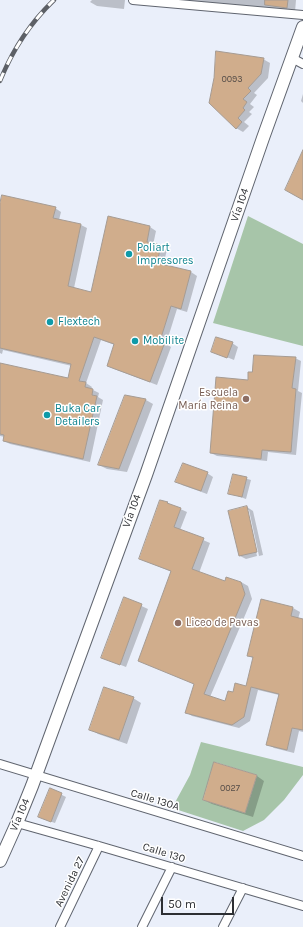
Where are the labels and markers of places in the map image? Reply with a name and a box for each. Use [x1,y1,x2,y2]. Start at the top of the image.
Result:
place label: Poliart Impresores [137,241,194,267]
marker: Poliart Impresores [124,249,134,259]
place label: Flextech [58,315,100,329]
marker: Flextech [45,317,55,327]
place label: Mobilite [143,334,184,348]
marker: Mobilite [130,336,140,346]
place label: Escuela María Reina [178,386,238,412]
marker: Escuela María Reina [241,394,251,404]
place label: Buka Car Detailers [55,402,100,428]
marker: Buka Car Detailers [42,410,52,420]
place label: Liceo de Pavas [186,616,259,630]
marker: Liceo de Pavas [173,618,183,628]

